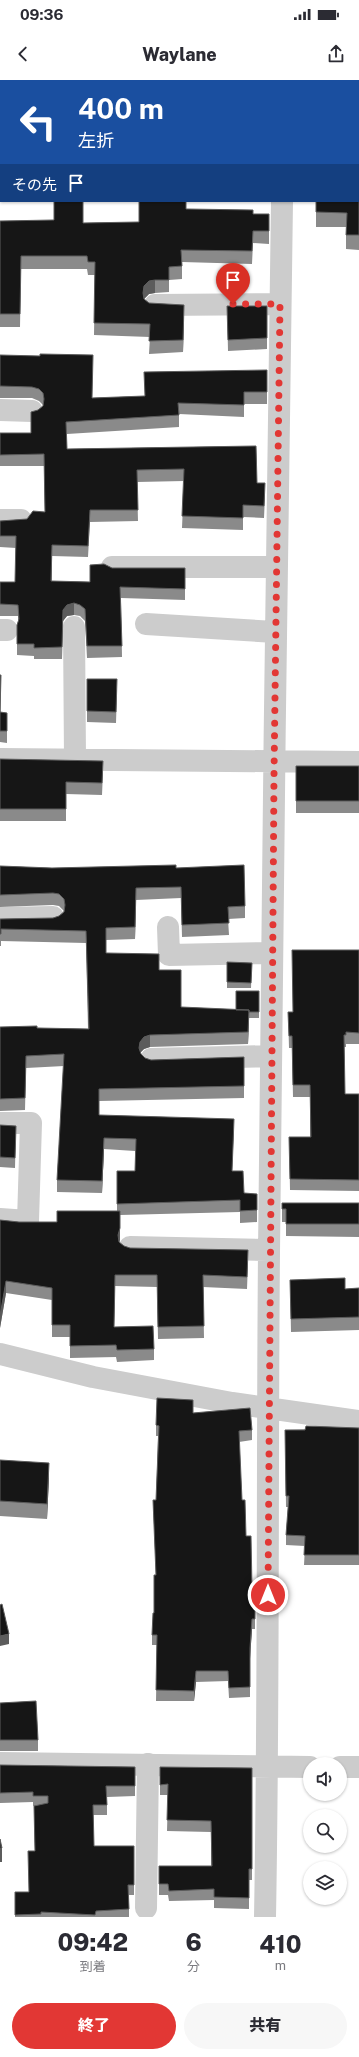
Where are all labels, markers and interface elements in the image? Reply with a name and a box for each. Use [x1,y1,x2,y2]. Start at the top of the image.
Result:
text: 09:36 [20,6,63,23]
icon: back [12,43,34,65]
icon: share [325,43,347,65]
text: Waylane [142,44,217,65]
text: 400 m [78,92,164,125]
icon: left [12,96,64,148]
text: 左折 [78,130,114,151]
icon: arrive [65,172,87,194]
text: その先 [12,176,57,193]
pin [216,263,250,304]
icon: arrive [222,269,244,291]
position arrow [247,1574,289,1616]
map controls [303,1757,347,1905]
button: sound [303,1757,347,1801]
button: search [303,1809,347,1853]
button: layers [303,1861,347,1905]
text: 09:42 [57,1928,128,1956]
text: 6 [185,1928,202,1956]
text: 410 [259,1930,302,1958]
text: m [275,1958,286,1973]
text: 到着 [80,1959,106,1974]
text: 分 [187,1959,200,1974]
button: 終了 [12,2003,176,2049]
button: 共有 [184,2003,347,2049]

